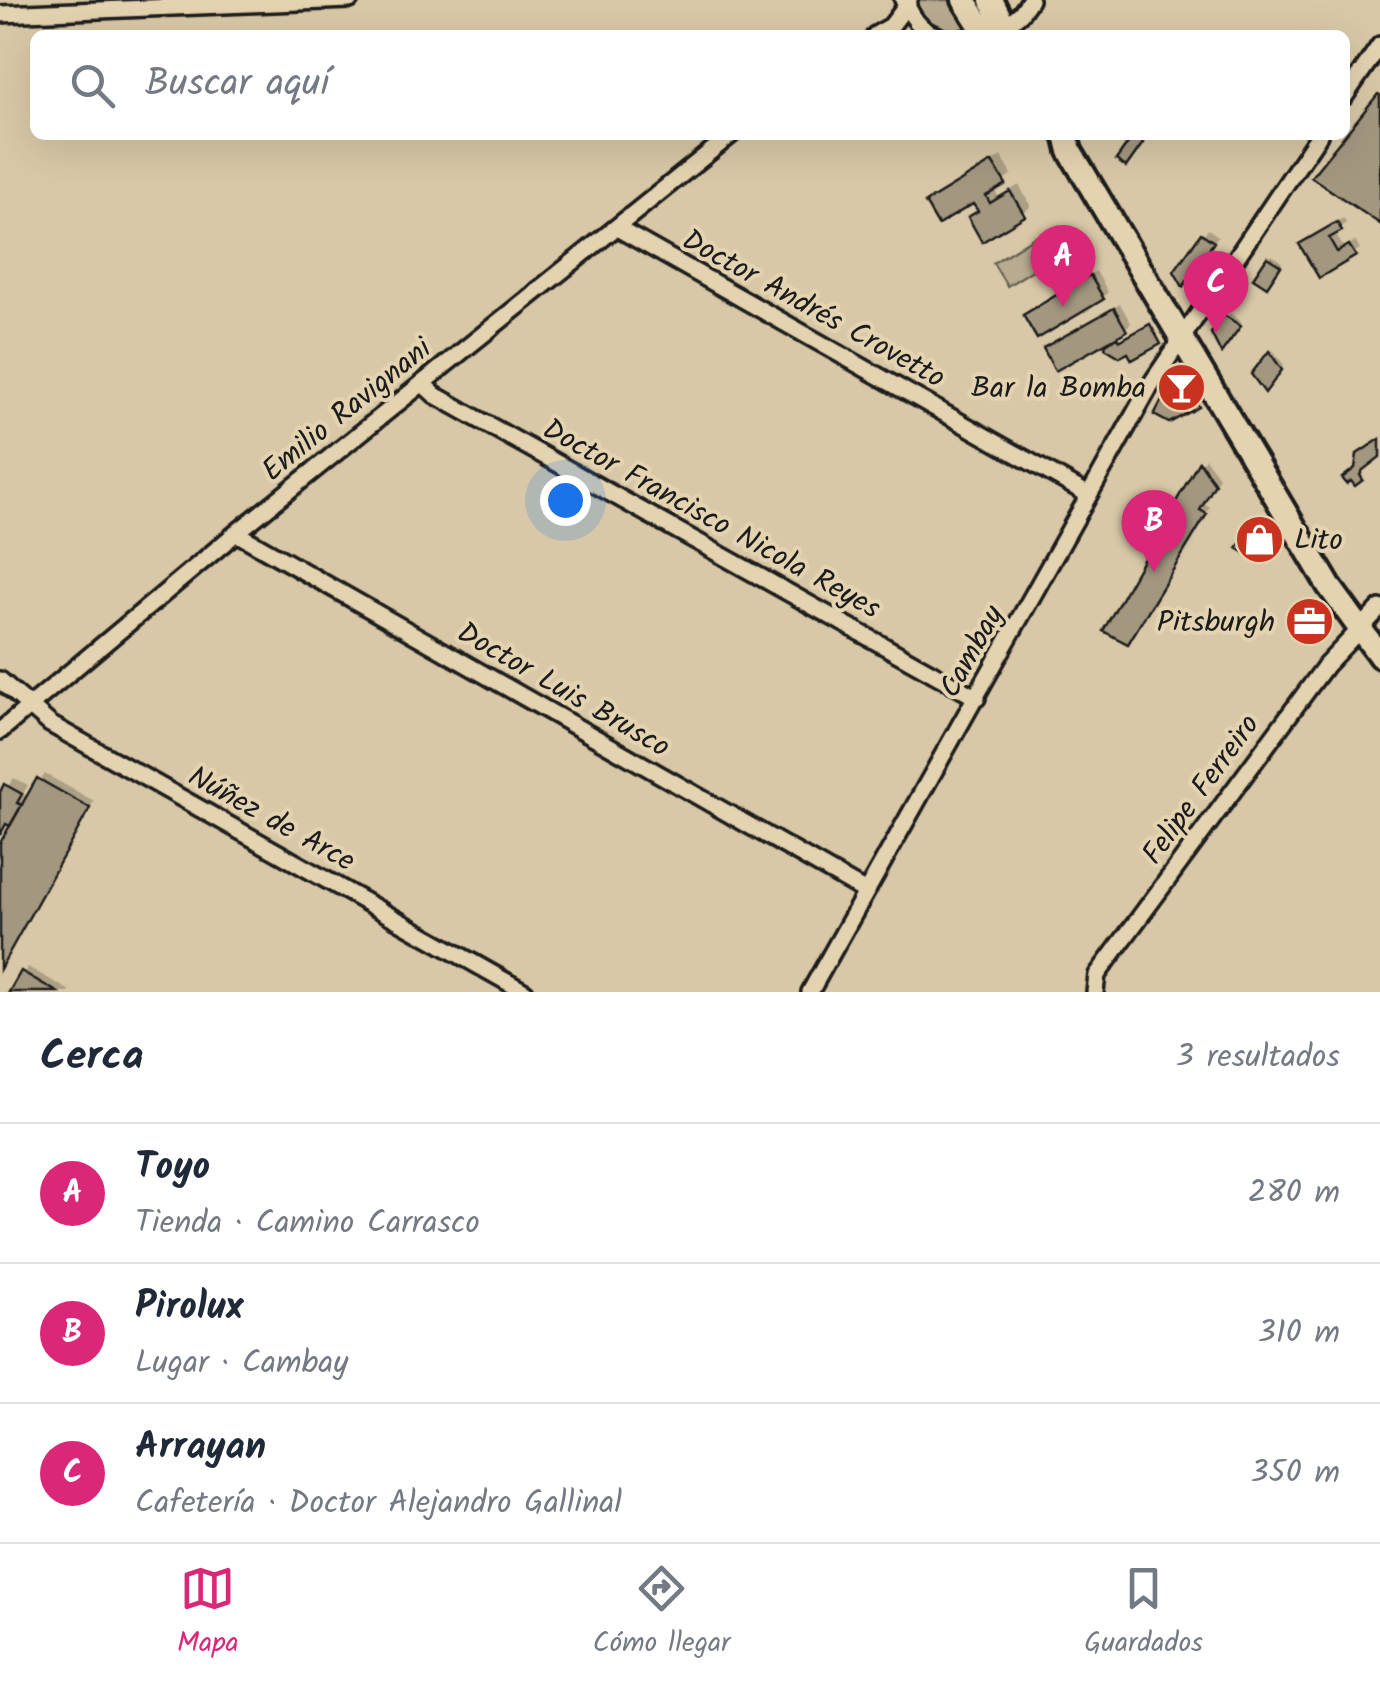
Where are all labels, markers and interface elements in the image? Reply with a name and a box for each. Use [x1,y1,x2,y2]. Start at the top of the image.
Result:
search box [30,30,1350,140]
text: Buscar aquí [145,55,329,115]
icon: search [65,58,120,113]
street label: Doctor Andrés Crovetto [672,217,954,402]
pin: A [1030,224,1096,307]
pin: C [1184,250,1248,333]
street label: Emilio Ravignani [252,325,444,495]
bar icon: Bar la Bomba [1155,361,1207,413]
place label: Bar la Bomba [971,365,1146,413]
street label: Doctor Francisco Nicola Reyes [533,407,889,633]
your location [540,475,591,526]
pin: B [1122,490,1186,572]
shop icon: Lito [1233,513,1285,565]
place label: Lito [1294,517,1343,565]
office icon: Pitsburgh [1284,595,1336,647]
street label: Cambay [928,596,1018,707]
place label: Pitsburgh [1157,599,1275,647]
street label: Doctor Luis Brusco [447,610,679,771]
street label: Felipe Ferreiro [1130,705,1273,876]
street label: Núñez de Arce [179,754,364,886]
text: Cerca [40,1024,144,1091]
text: 3 resultados [1176,1032,1340,1083]
text: Toyo [135,1138,210,1198]
text: A [62,1168,83,1219]
text: 280 m [1248,1168,1340,1219]
text: Tienda · Camino Carrasco [135,1198,480,1249]
text: Pirolux [135,1278,243,1338]
text: B [63,1308,82,1359]
text: 310 m [1257,1308,1340,1359]
text: Lugar · Cambay [135,1338,348,1389]
text: Arrayan [135,1418,266,1478]
text: C [63,1448,82,1499]
text: 350 m [1250,1448,1340,1499]
text: Cafetería · Doctor Alejandro Gallinal [135,1478,622,1529]
tab: Mapa [177,1561,239,1666]
tab: Cómo llegar [593,1561,730,1666]
tab: Guardados [1084,1561,1203,1666]

